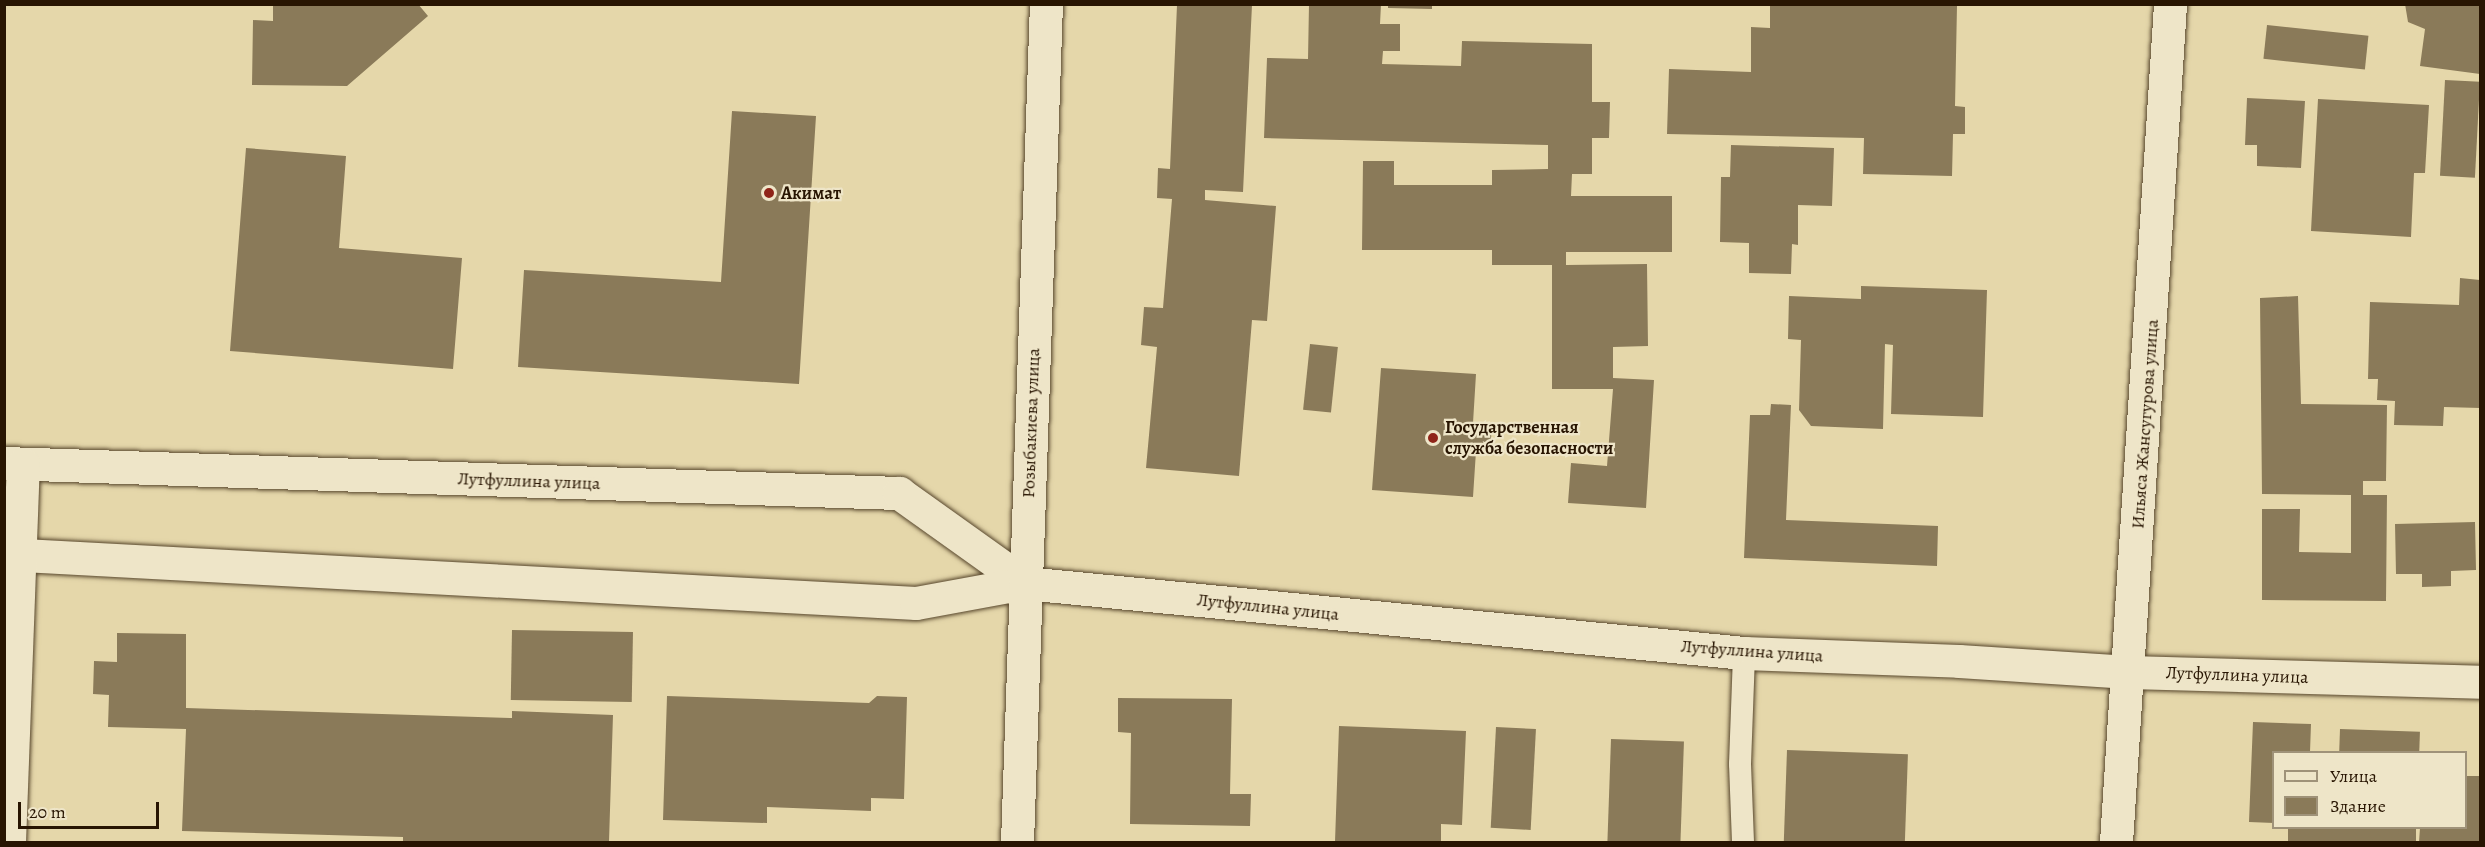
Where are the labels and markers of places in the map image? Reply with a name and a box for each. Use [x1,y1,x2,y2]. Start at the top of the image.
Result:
place label: Акимат [781,182,841,204]
marker: Акимат [762,186,776,200]
place label: Государственная служба безопасности [1445,417,1613,460]
marker: Государственная служба безопасности [1426,431,1440,445]

